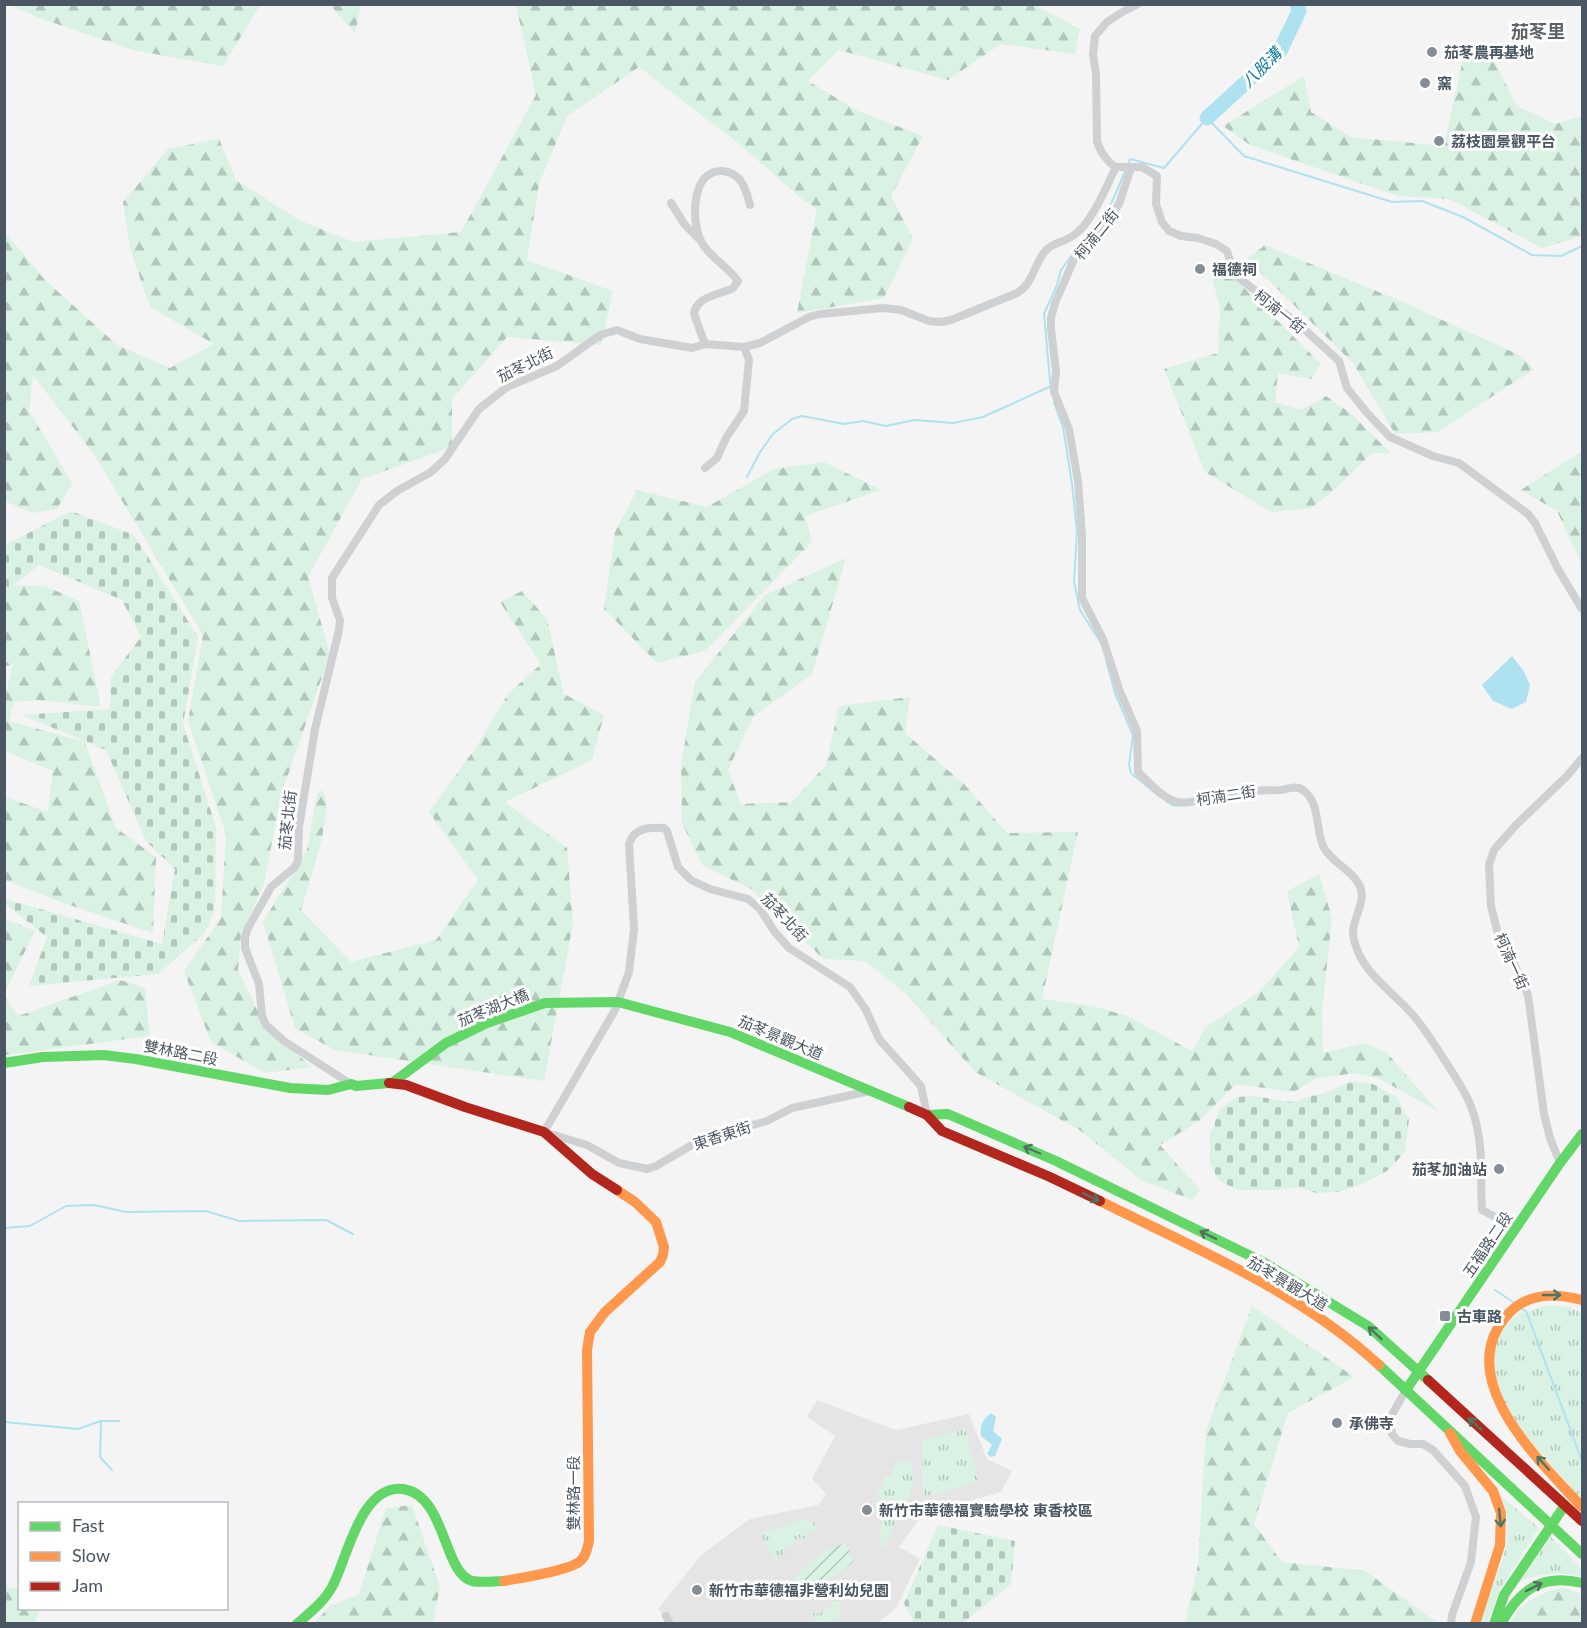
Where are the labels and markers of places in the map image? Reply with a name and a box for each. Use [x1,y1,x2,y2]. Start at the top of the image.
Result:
place label: 茄苳農再基地 [1444,43,1534,61]
marker: 茄苳農再基地 [1425,45,1439,59]
place label: 窯 [1437,74,1452,92]
marker: 窯 [1418,76,1432,90]
place label: 荔枝園景觀平台 [1451,132,1556,150]
marker: 荔枝園景觀平台 [1432,134,1446,148]
place label: 福德祠 [1212,260,1257,278]
marker: 福德祠 [1193,262,1207,276]
place label: 茄苳加油站 [1412,1160,1487,1178]
marker: 茄苳加油站 [1492,1162,1506,1176]
place label: 古車路 [1457,1307,1502,1325]
marker: 古車路 [1438,1309,1452,1323]
place label: 承佛寺 [1349,1414,1394,1432]
marker: 承佛寺 [1330,1416,1344,1430]
place label: 新竹市華德福實驗學校 東香校區 [879,1501,1093,1519]
marker: 新竹市華德福實驗學校 東香校區 [860,1503,874,1517]
place label: 新竹市華德福非營利幼兒園 [709,1581,889,1599]
marker: 新竹市華德福非營利幼兒園 [690,1583,704,1597]

